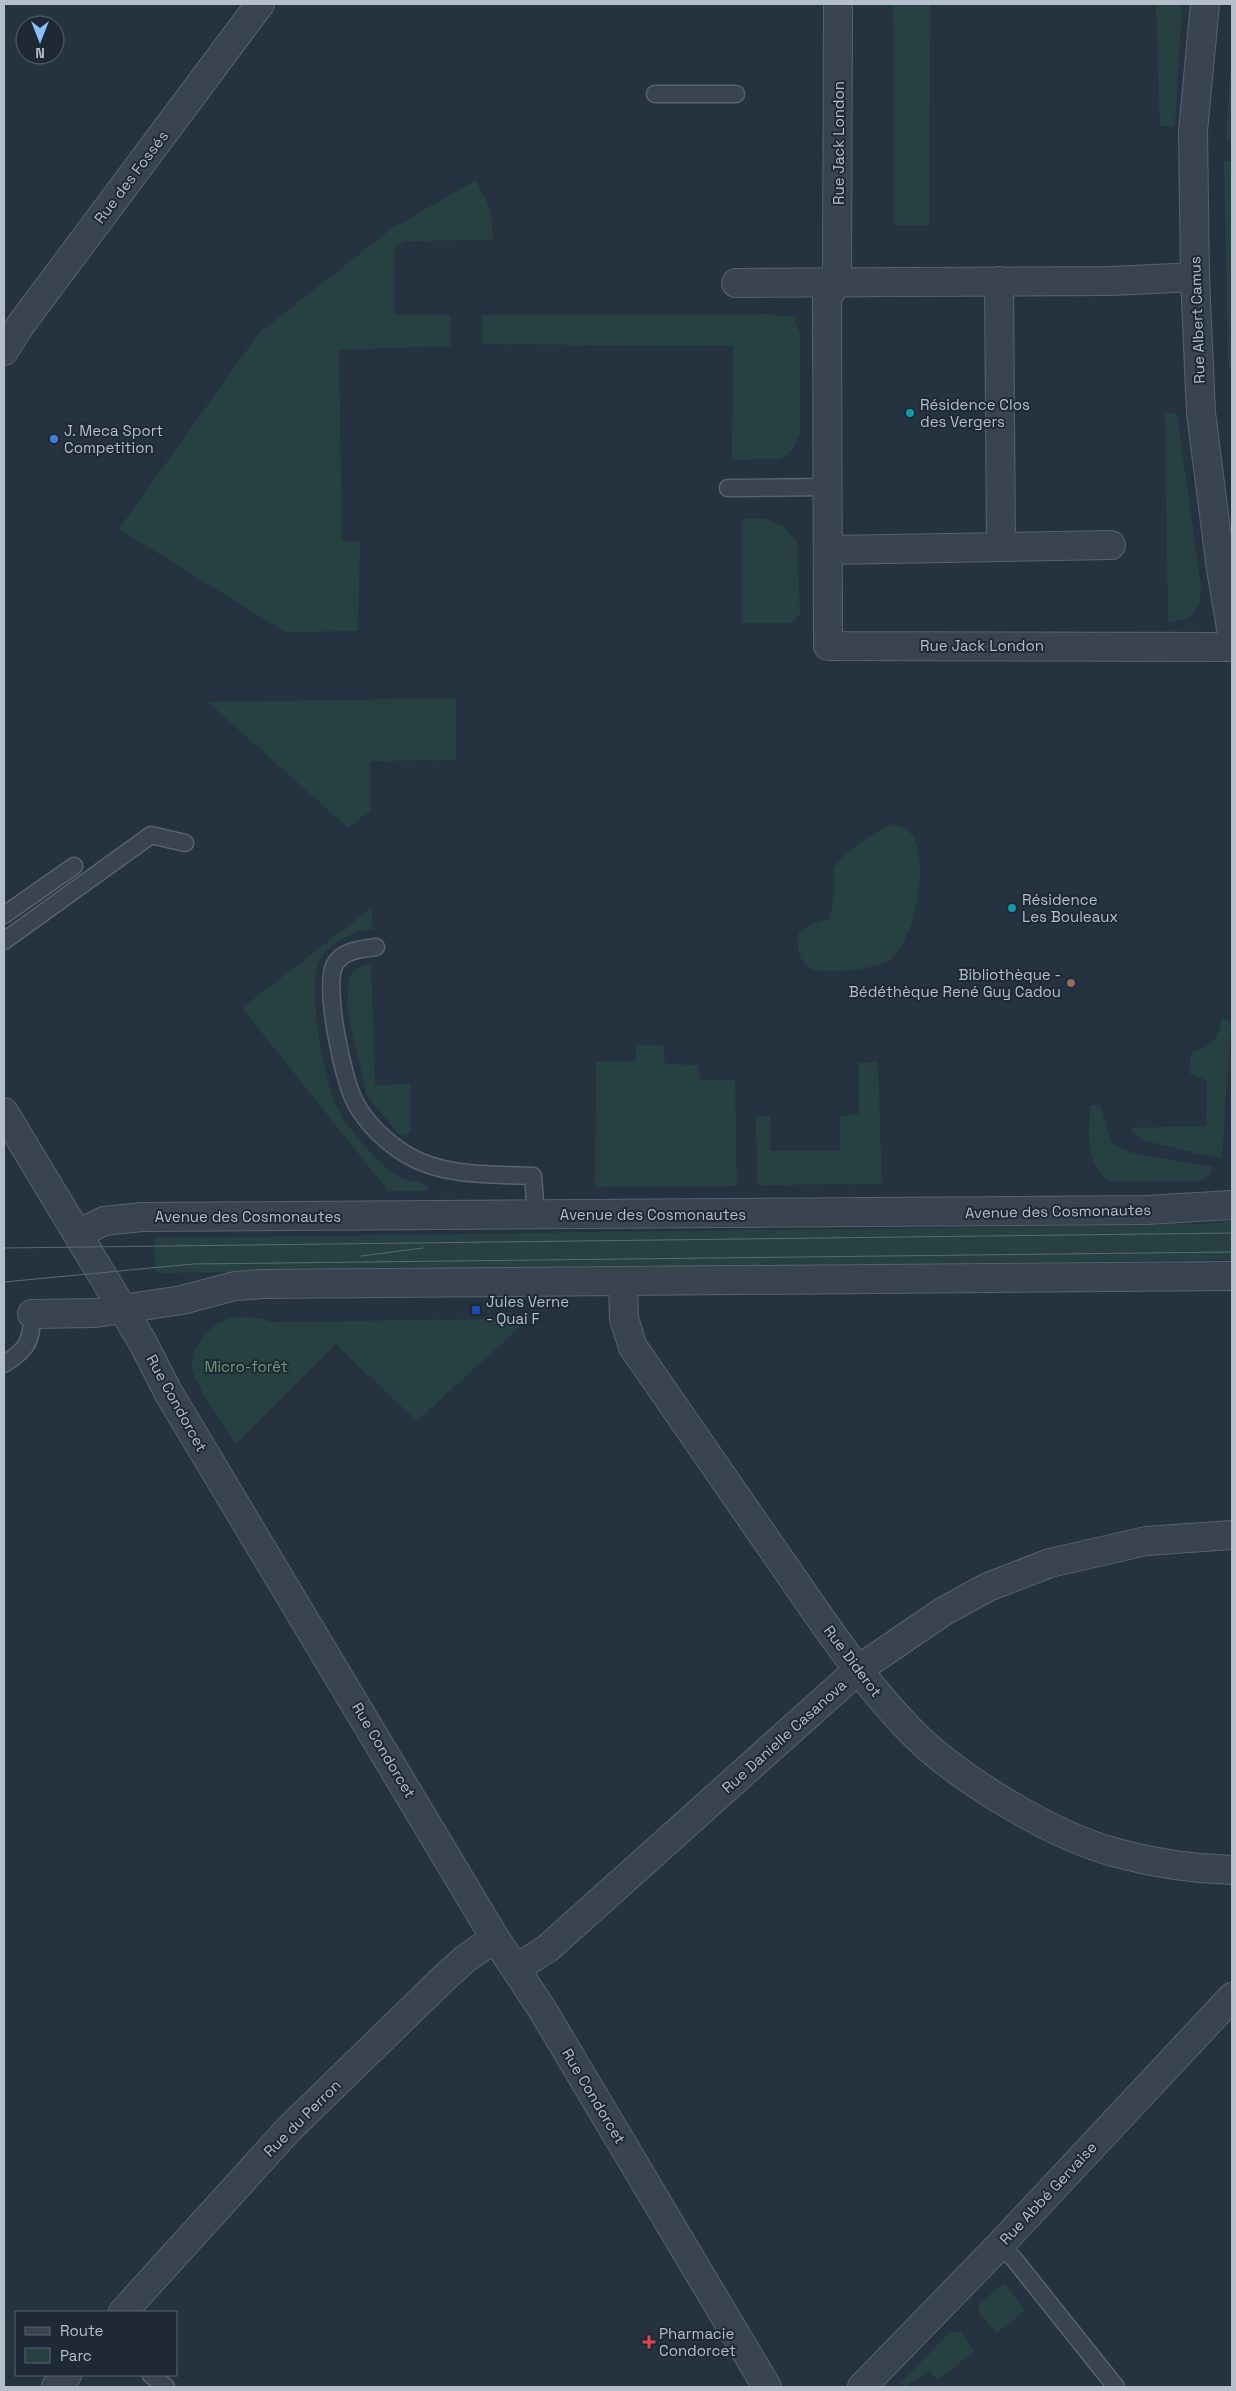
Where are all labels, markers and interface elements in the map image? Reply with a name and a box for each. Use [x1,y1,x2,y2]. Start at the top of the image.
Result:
north arrow [15,15,65,65]
text: N [35,44,45,62]
street label: Rue Jack London [829,81,848,205]
street label: Rue des Fossés [90,127,172,227]
street label: Rue Albert Camus [1185,256,1209,384]
place label: Résidence Clos des Vergers [920,395,1030,431]
marker: Résidence Clos des Vergers [904,407,916,419]
place label: J. Meca Sport Competition [64,421,163,457]
marker: J. Meca Sport Competition [48,433,60,445]
street label: Rue Jack London [920,636,1044,655]
place label: Résidence Les Bouleaux [1022,890,1118,926]
marker: Résidence Les Bouleaux [1006,902,1018,914]
place label: Bibliothèque - Bédéthèque René Guy Cadou [849,965,1061,1001]
marker: Bibliothèque - Bédéthèque René Guy Cadou [1065,977,1077,989]
street label: Avenue des Cosmonautes [965,1200,1151,1222]
street label: Avenue des Cosmonautes [560,1205,746,1224]
street label: Avenue des Cosmonautes [155,1207,341,1226]
place label: Jules Verne - Quai F [486,1292,569,1328]
marker: Jules Verne - Quai F [470,1304,482,1316]
street label: Rue Condorcet [142,1351,212,1455]
park label: Micro-forêt [204,1357,288,1376]
street label: Rue Diderot [820,1621,886,1701]
street label: Rue Danielle Casanova [718,1675,850,1797]
street label: Rue Condorcet [348,1699,420,1801]
street label: Rue Condorcet [558,2045,630,2147]
street label: Rue du Perron [259,2075,345,2161]
street label: Rue Abbé Gervaise [995,2137,1101,2249]
legend [15,2311,178,2376]
text: Route [60,2321,104,2340]
place label: Pharmacie Condorcet [659,2324,736,2360]
marker: Pharmacie Condorcet [643,2336,655,2348]
text: Parc [60,2346,92,2365]

